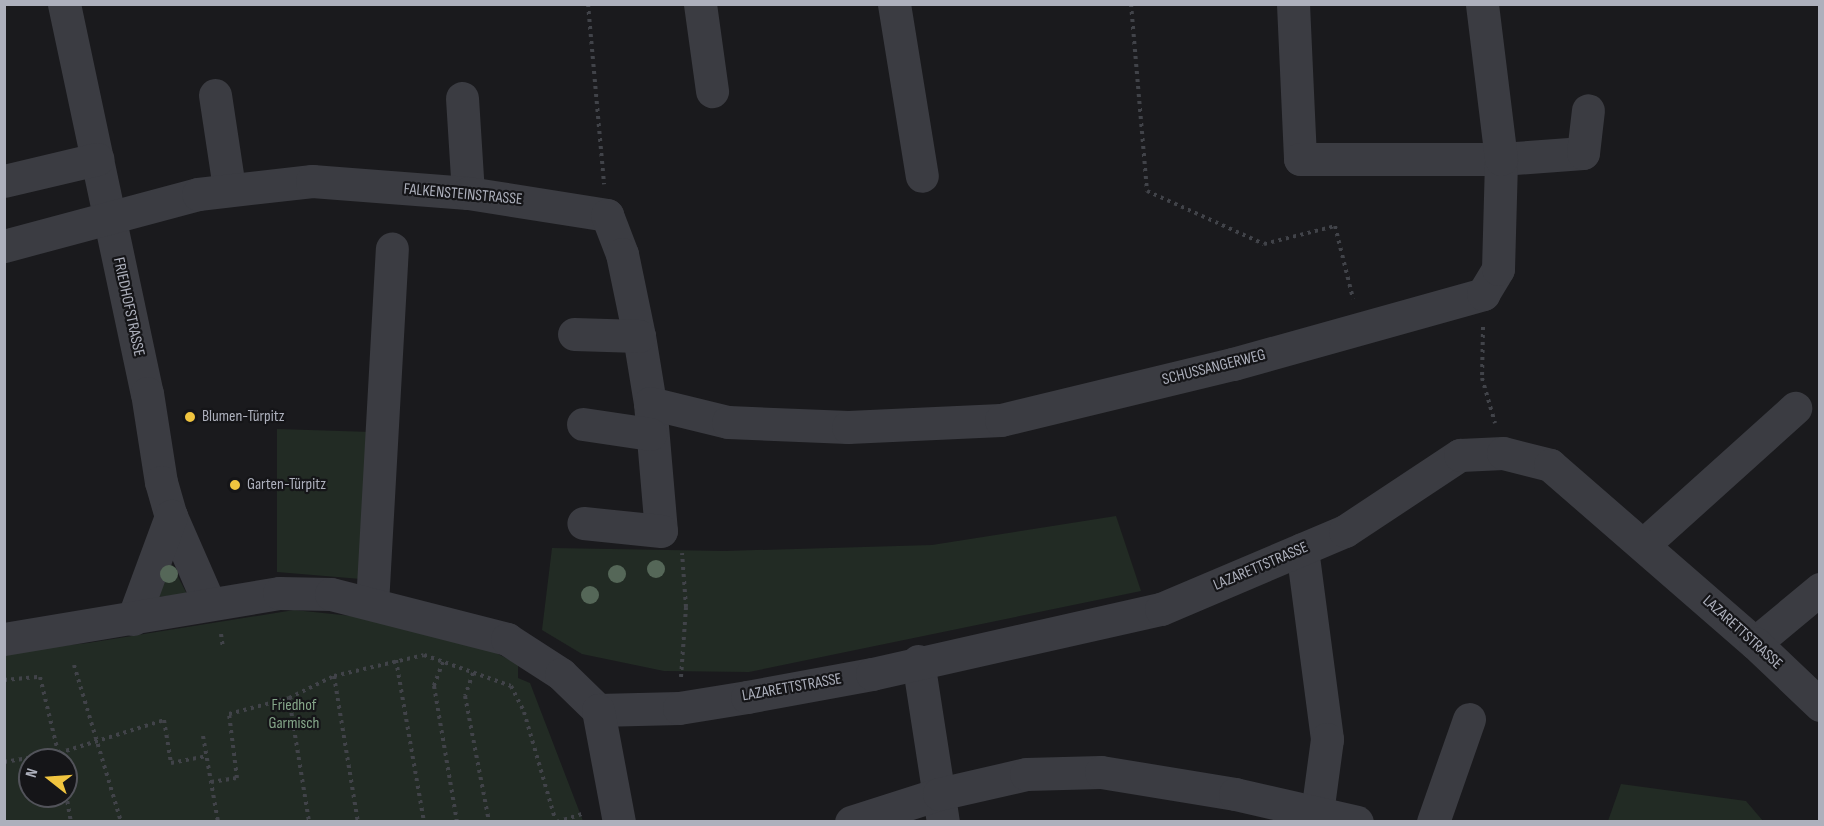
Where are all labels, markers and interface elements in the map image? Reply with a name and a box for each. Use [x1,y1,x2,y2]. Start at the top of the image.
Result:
street label: FALKENSTEINSTRASSE [403,180,523,210]
street label: FRIEDHOFSTRASSE [108,256,148,358]
street label: SCHUSSANGERWEG [1160,346,1268,390]
place label: Blumen-Türpitz [202,407,284,427]
marker: Blumen-Türpitz [183,410,197,424]
place label: Garten-Türpitz [247,475,326,495]
marker: Garten-Türpitz [228,478,242,492]
street label: LAZARETTSTRASSE [1211,538,1311,596]
street label: LAZARETTSTRASSE [1698,592,1786,674]
street label: LAZARETTSTRASSE [741,670,843,706]
park label: Friedhof Garmisch [269,696,319,734]
north arrow [18,748,78,808]
text: N [22,766,43,780]

